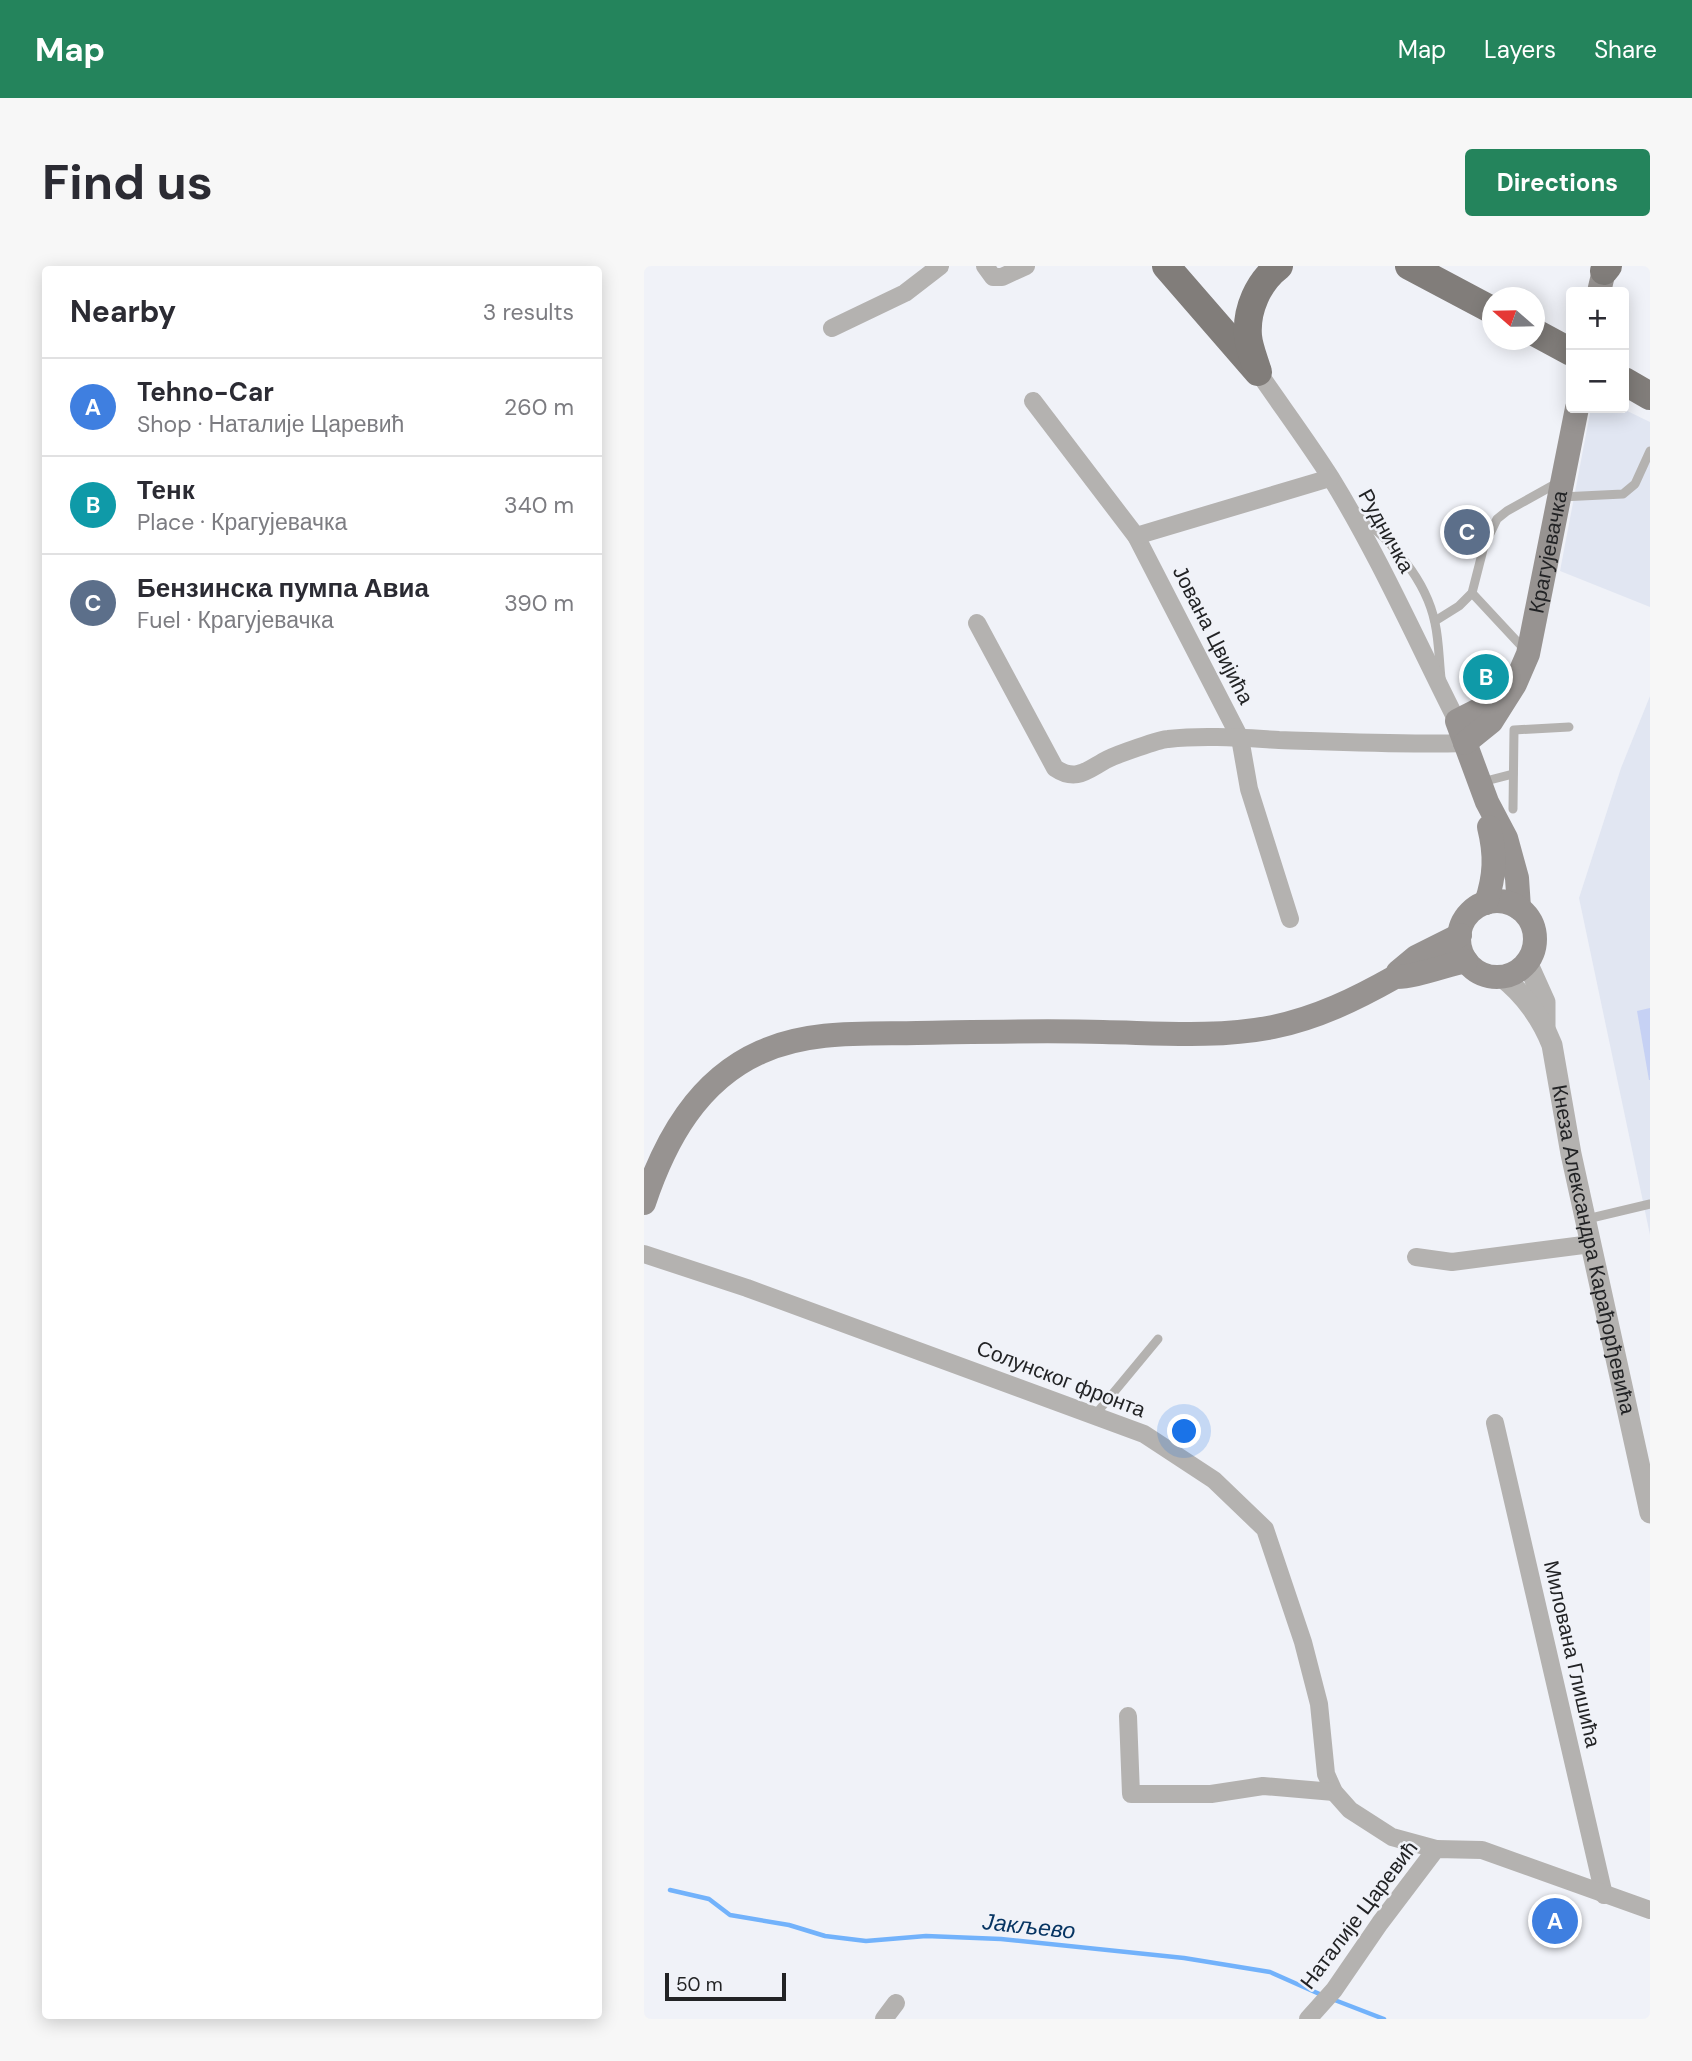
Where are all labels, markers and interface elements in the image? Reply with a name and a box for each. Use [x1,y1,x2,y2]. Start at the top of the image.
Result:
text: Map [35,28,105,71]
text: Map [1398,34,1446,65]
text: Layers [1484,34,1556,65]
text: Share [1594,34,1657,65]
button: Directions [1465,149,1650,216]
text: Find us [42,150,213,214]
north arrow [1482,287,1545,350]
map controls [1566,287,1629,413]
button: + [1566,287,1629,350]
text: Nearby [70,292,176,331]
text: 3 results [483,297,574,327]
button: − [1566,350,1629,413]
text: Tehno-Car [137,375,274,409]
text: A [85,392,101,422]
text: 260 m [504,392,574,422]
text: Shop · Наталије Царевић [137,409,404,439]
text: Тенк [137,473,195,507]
street label: Рудничка [1352,484,1421,578]
street label: Крагујевачка [1522,488,1574,616]
text: B [86,490,100,520]
text: 340 m [504,490,574,520]
pin: C [1444,506,1490,558]
text: Place · Крагујевачка [137,507,347,537]
street label: Јована Цвијића [1166,561,1260,709]
text: Бензинска пумпа Авиа [137,571,429,605]
text: C [85,588,101,618]
text: 390 m [504,588,574,618]
text: Fuel · Крагујевачка [137,605,334,635]
pin: B [1463,651,1509,703]
street label: Кнеза Александра Карађорђевића [1545,1082,1642,1417]
street label: Солунског фронта [972,1334,1150,1424]
your location [1167,1414,1201,1448]
street label: Милована Глишића [1537,1558,1607,1750]
street label: Наталије Царевић [1294,1835,1424,1995]
pin: A [1532,1895,1578,1947]
water label: Јакљево [980,1906,1077,1946]
scale bar [665,1970,786,2002]
text: 50 m [676,1972,723,1997]

